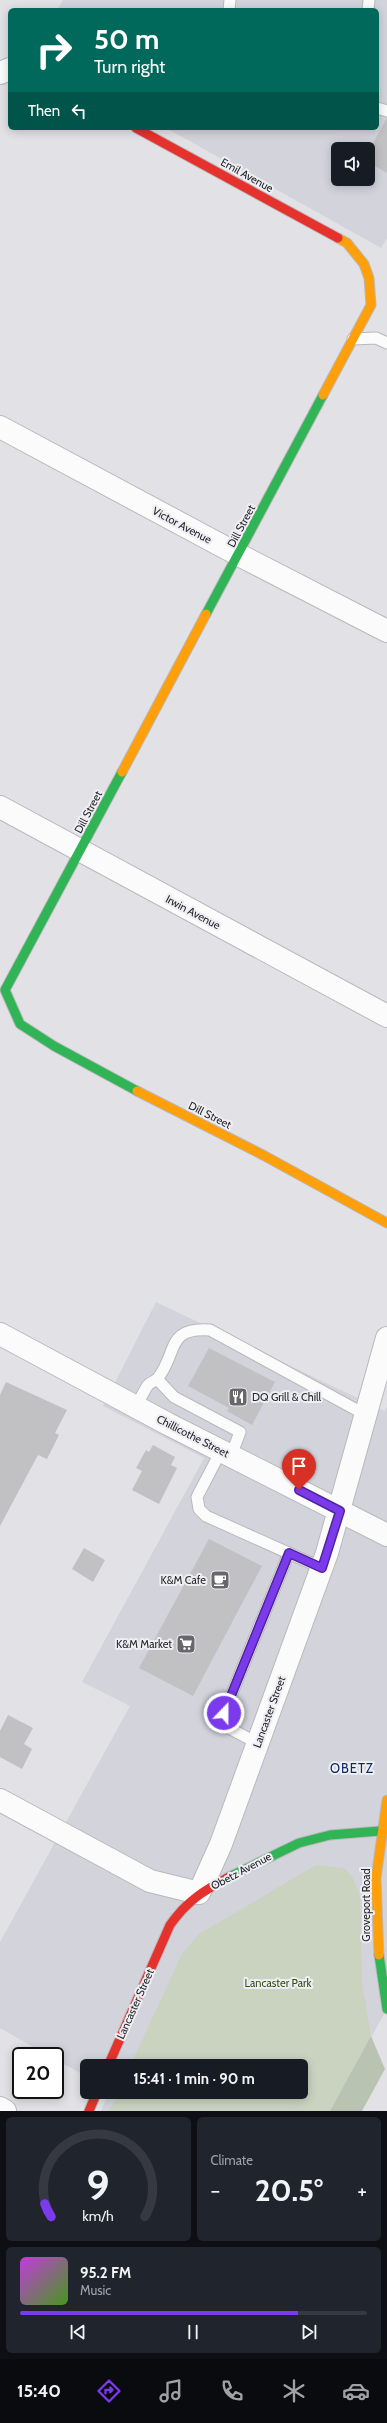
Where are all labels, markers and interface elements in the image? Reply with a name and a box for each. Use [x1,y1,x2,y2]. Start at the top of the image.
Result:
text: 50 m [94,22,159,56]
icon: right [28,24,80,76]
text: Turn right [94,56,165,78]
icon: left [68,100,90,122]
text: Then [28,102,60,120]
map controls [331,142,375,186]
button: sound [331,142,375,186]
street label: Emil Avenue [218,155,276,195]
street label: Dill Street [224,502,258,550]
street label: Victor Avenue [150,504,214,547]
street label: Dill Street [71,788,105,836]
street label: Irwin Avenue [163,892,223,932]
street label: Dill Street [186,1098,234,1132]
restaurant icon: DQ Grill & Chill [227,1386,249,1408]
place label: DQ Grill & Chill [252,1390,322,1404]
street label: Chillicothe Street [154,1412,232,1460]
pin [282,1449,316,1490]
icon: arrive [288,1455,310,1477]
cafe icon: K&M Cafe [209,1569,231,1591]
place label: K&M Cafe [161,1573,206,1587]
supermarket icon: K&M Market [175,1633,197,1655]
place label: K&M Market [116,1637,172,1651]
street label: Lancaster Street [250,1674,289,1750]
position arrow [203,1692,245,1734]
district label: OBETZ [330,1760,374,1776]
street label: Obetz Avenue [208,1849,274,1893]
street label: Groveport Road [359,1868,373,1942]
street label: Lancaster Street [113,1967,157,2041]
park label: Lancaster Park [245,1976,311,1990]
speed limit sign: 20 [12,2047,64,2099]
text: 15:41 · 1 min · 90 m [133,2070,255,2088]
text: Climate [211,2152,253,2168]
text: 9 [87,2160,110,2210]
text: 20.5° [255,2172,323,2209]
text: − [211,2177,220,2204]
text: + [357,2177,367,2204]
text: km/h [83,2207,114,2225]
text: 95.2 FM [80,2264,131,2282]
text: Music [80,2282,111,2298]
icon: previous [67,2321,89,2343]
icon: pause [182,2321,204,2343]
icon: next [298,2321,320,2343]
icon: directions [95,2377,123,2405]
icon: music [157,2377,185,2405]
icon: phone [218,2377,246,2405]
icon: climate [280,2377,308,2405]
icon: car [342,2377,370,2405]
text: 15:40 [17,2380,61,2402]

